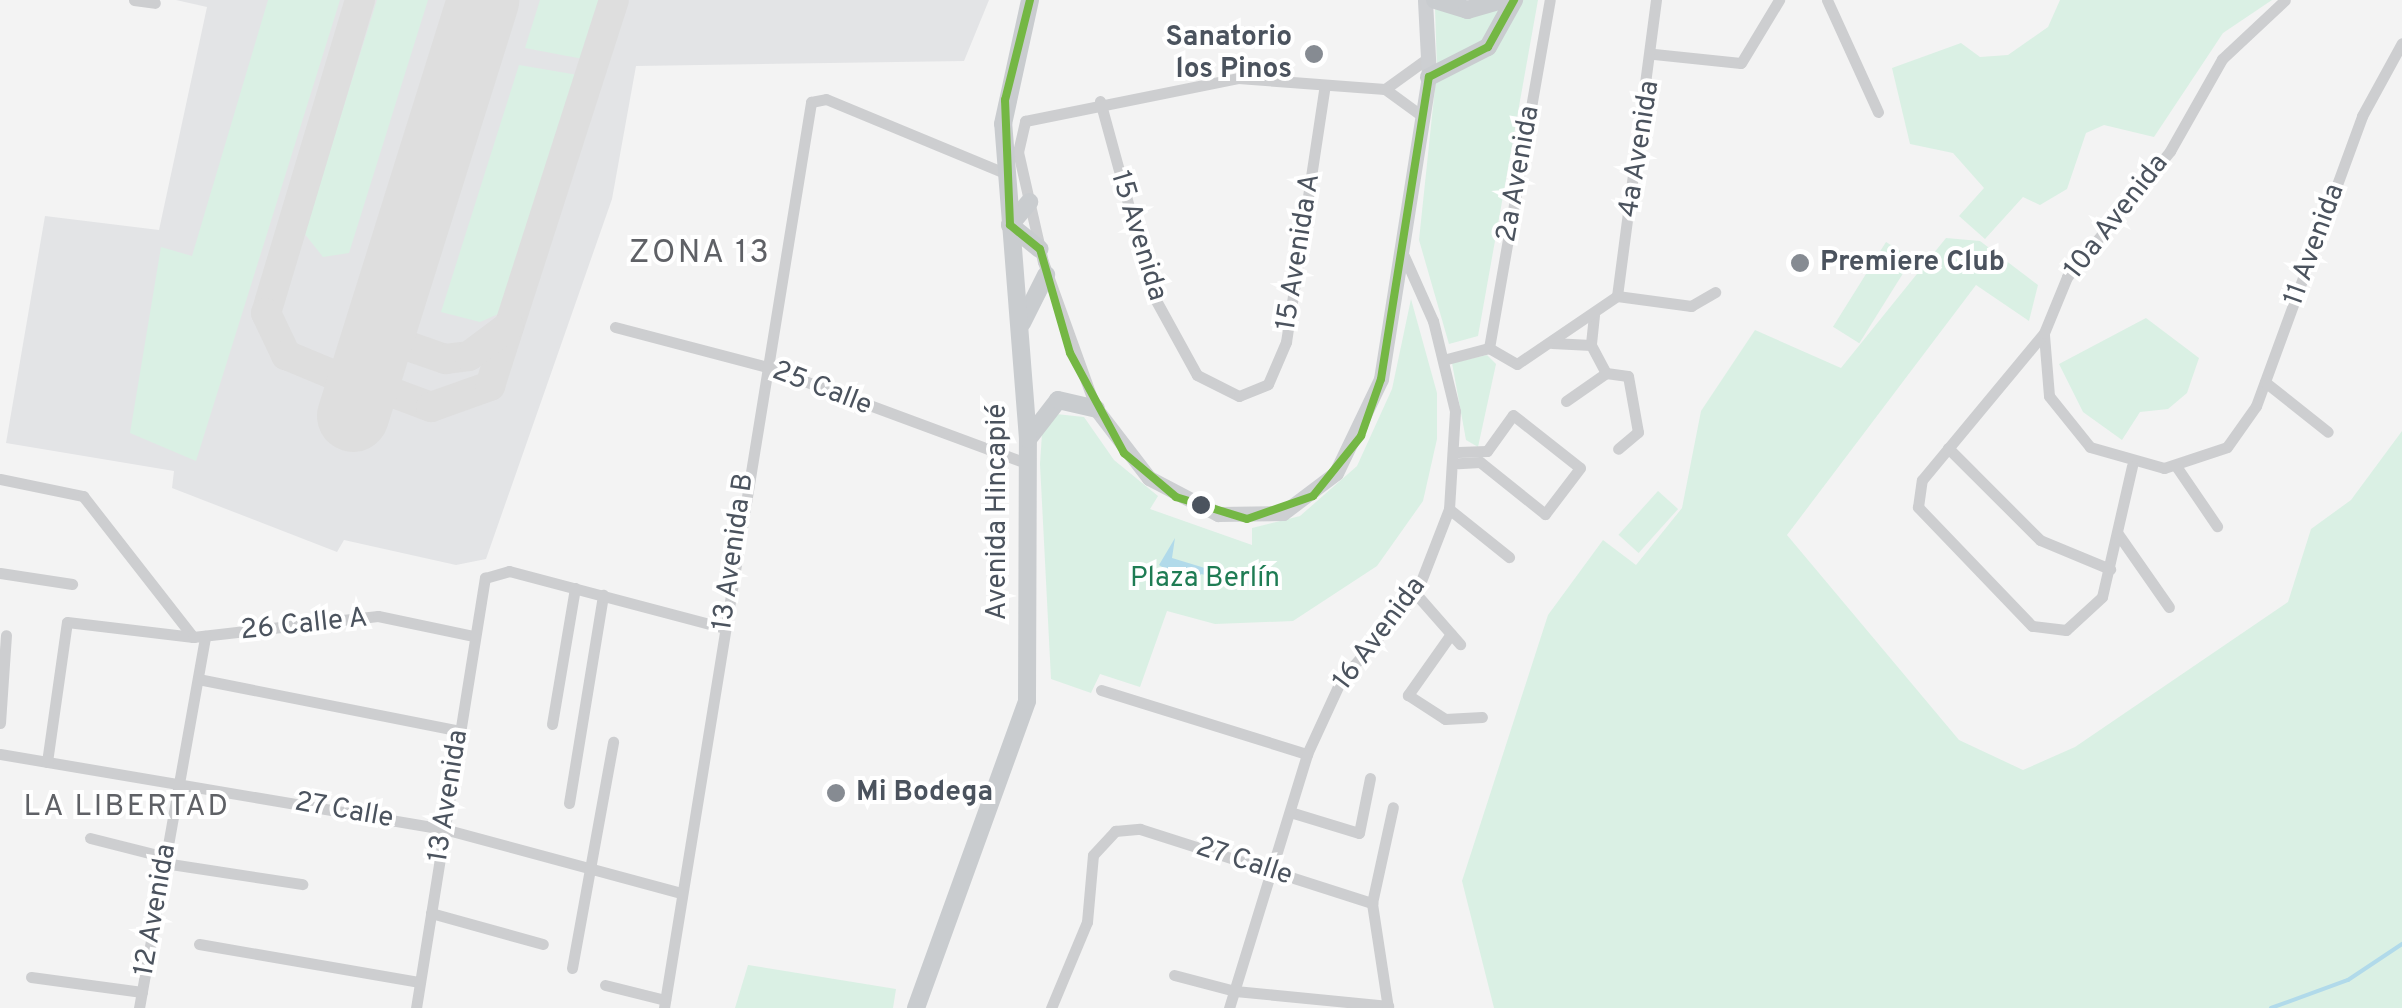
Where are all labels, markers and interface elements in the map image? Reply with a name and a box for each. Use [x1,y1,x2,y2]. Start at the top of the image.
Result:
place label: Sanatorio los Pinos [1166,21,1292,87]
marker: Sanatorio los Pinos [1301,41,1327,67]
street label: 4a Avenida [1613,78,1667,220]
street label: 2a Avenida [1490,103,1548,245]
street label: 10a Avenida [2058,147,2176,287]
street label: 15 Avenida [1102,167,1174,305]
street label: 15 Avenida A [1270,170,1328,334]
street label: 11 Avenida [2277,179,2353,311]
district label: ZONA 13 [628,235,772,273]
place label: Premiere Club [1820,246,2005,280]
marker: Premiere Club [1789,252,1811,274]
street label: 25 Calle [768,355,876,423]
street label: Avenida Hincapié [981,404,1015,620]
street label: 13 Avenida B [706,471,762,633]
unlabelled marker [1191,495,1211,515]
park label: Plaza Berlín [1130,562,1280,596]
street label: 16 Avenida [1326,570,1434,698]
street label: 26 Calle A [238,602,370,648]
street label: 13 Avenida [422,727,476,865]
place label: Mi Bodega [856,776,993,810]
marker: Mi Bodega [825,782,847,804]
street label: 27 Calle [292,786,396,836]
district label: LA LIBERTAD [23,790,231,826]
street label: 27 Calle [1191,830,1297,894]
street label: 12 Avenida [128,841,184,979]

